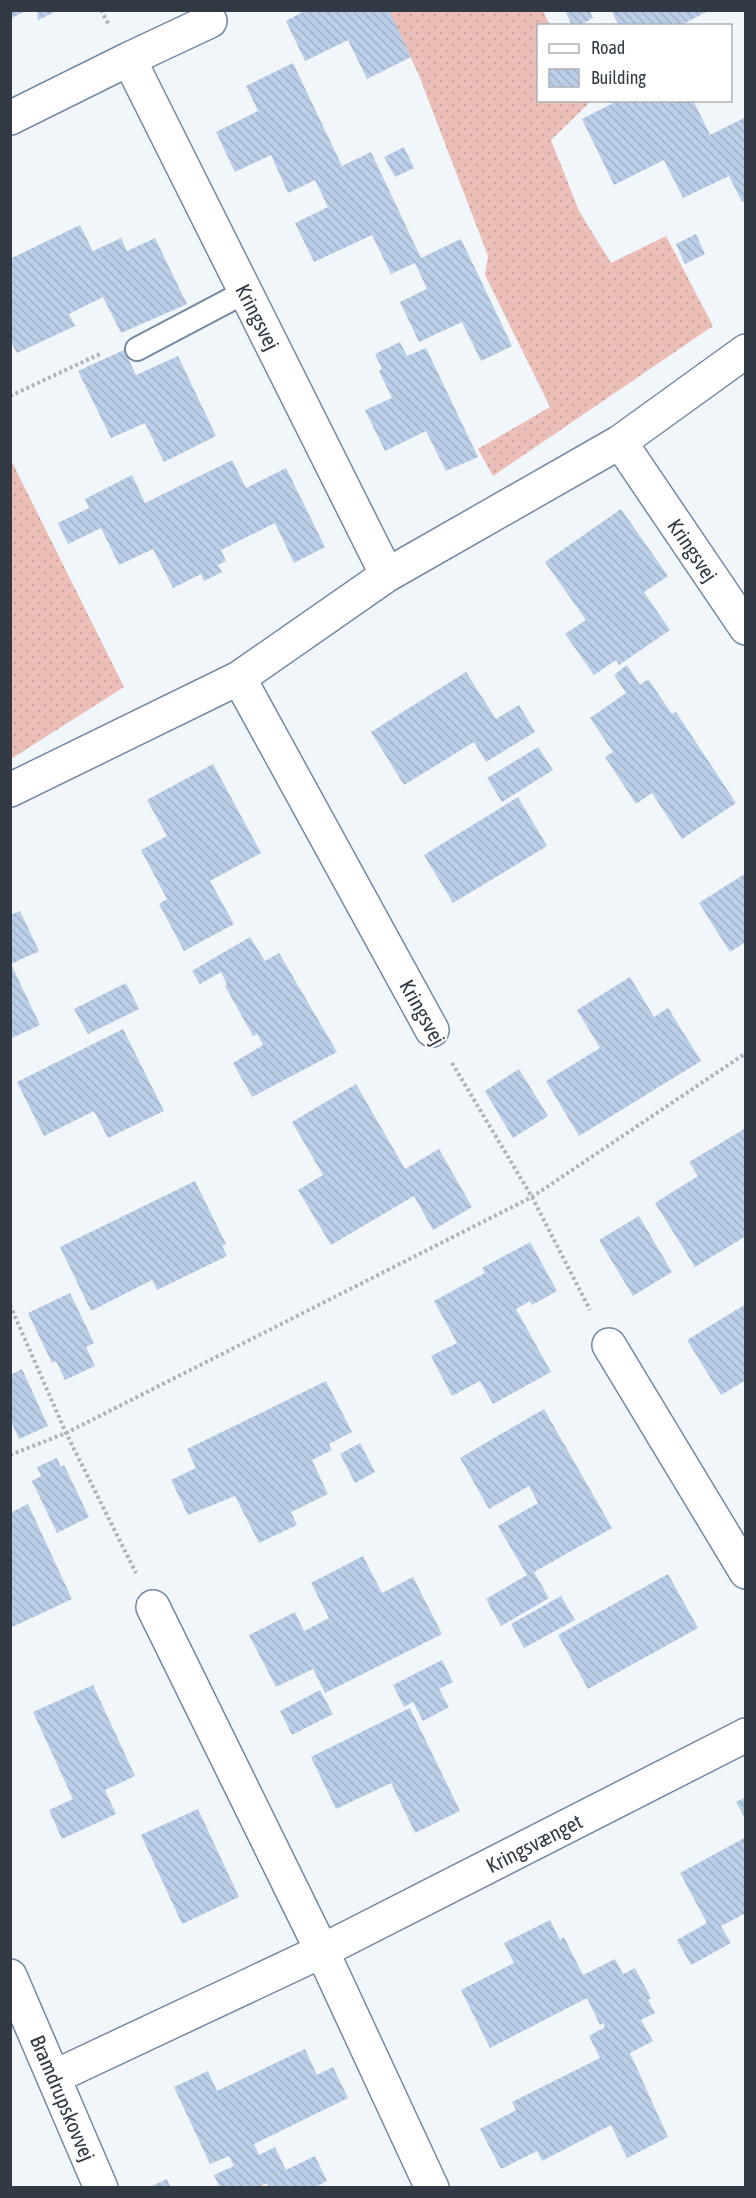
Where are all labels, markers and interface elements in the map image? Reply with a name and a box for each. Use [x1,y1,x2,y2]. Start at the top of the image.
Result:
legend [537,24,732,102]
text: Road [591,37,625,58]
text: Building [591,67,646,88]
street label: Kringsvej [231,280,285,354]
street label: Kringsvej [663,514,723,586]
street label: Kringsvej [395,975,451,1049]
street label: Kringsvænget [482,1809,586,1877]
street label: Bramdrupskovvej [26,2032,100,2164]

